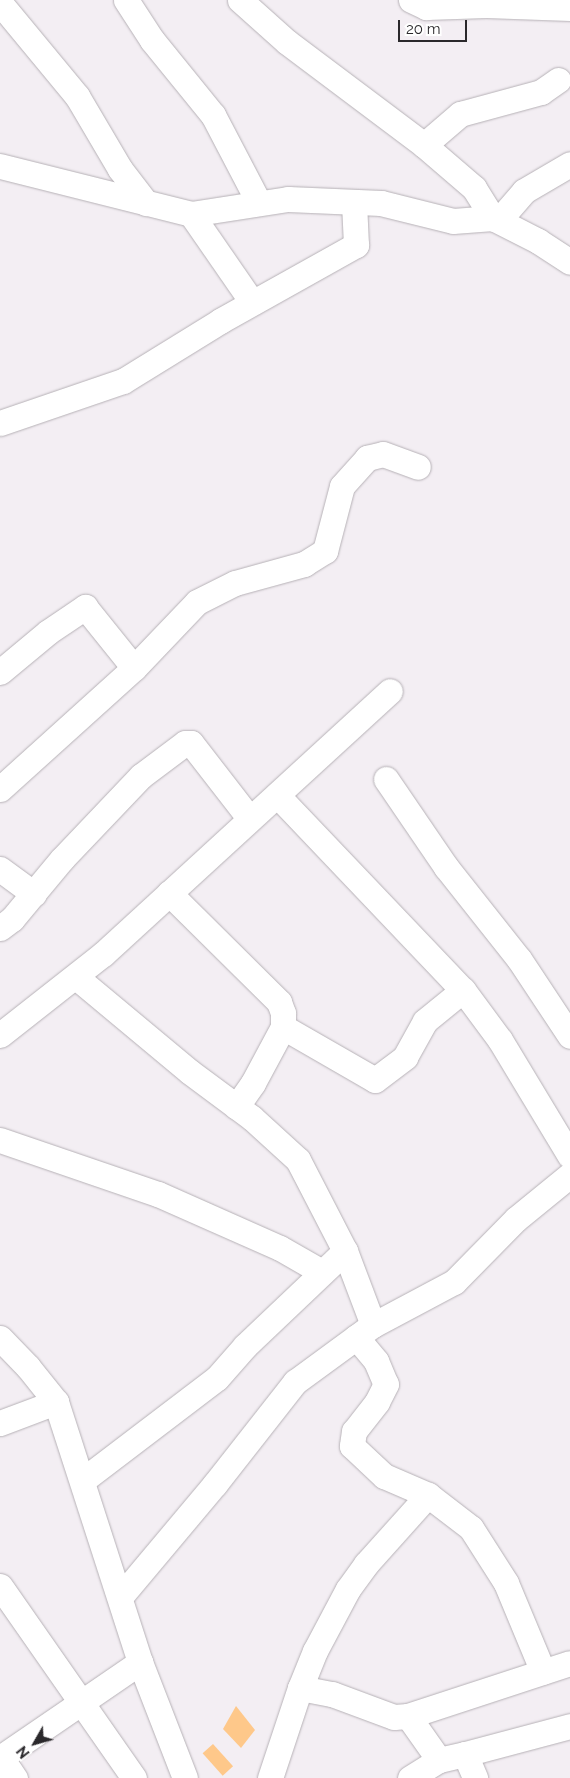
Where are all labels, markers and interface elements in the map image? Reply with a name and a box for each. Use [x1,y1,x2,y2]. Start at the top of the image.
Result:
scale bar [400,10,469,42]
text: 20 m [406,20,441,38]
north arrow [10,1718,60,1768]
text: N [14,1743,33,1761]

